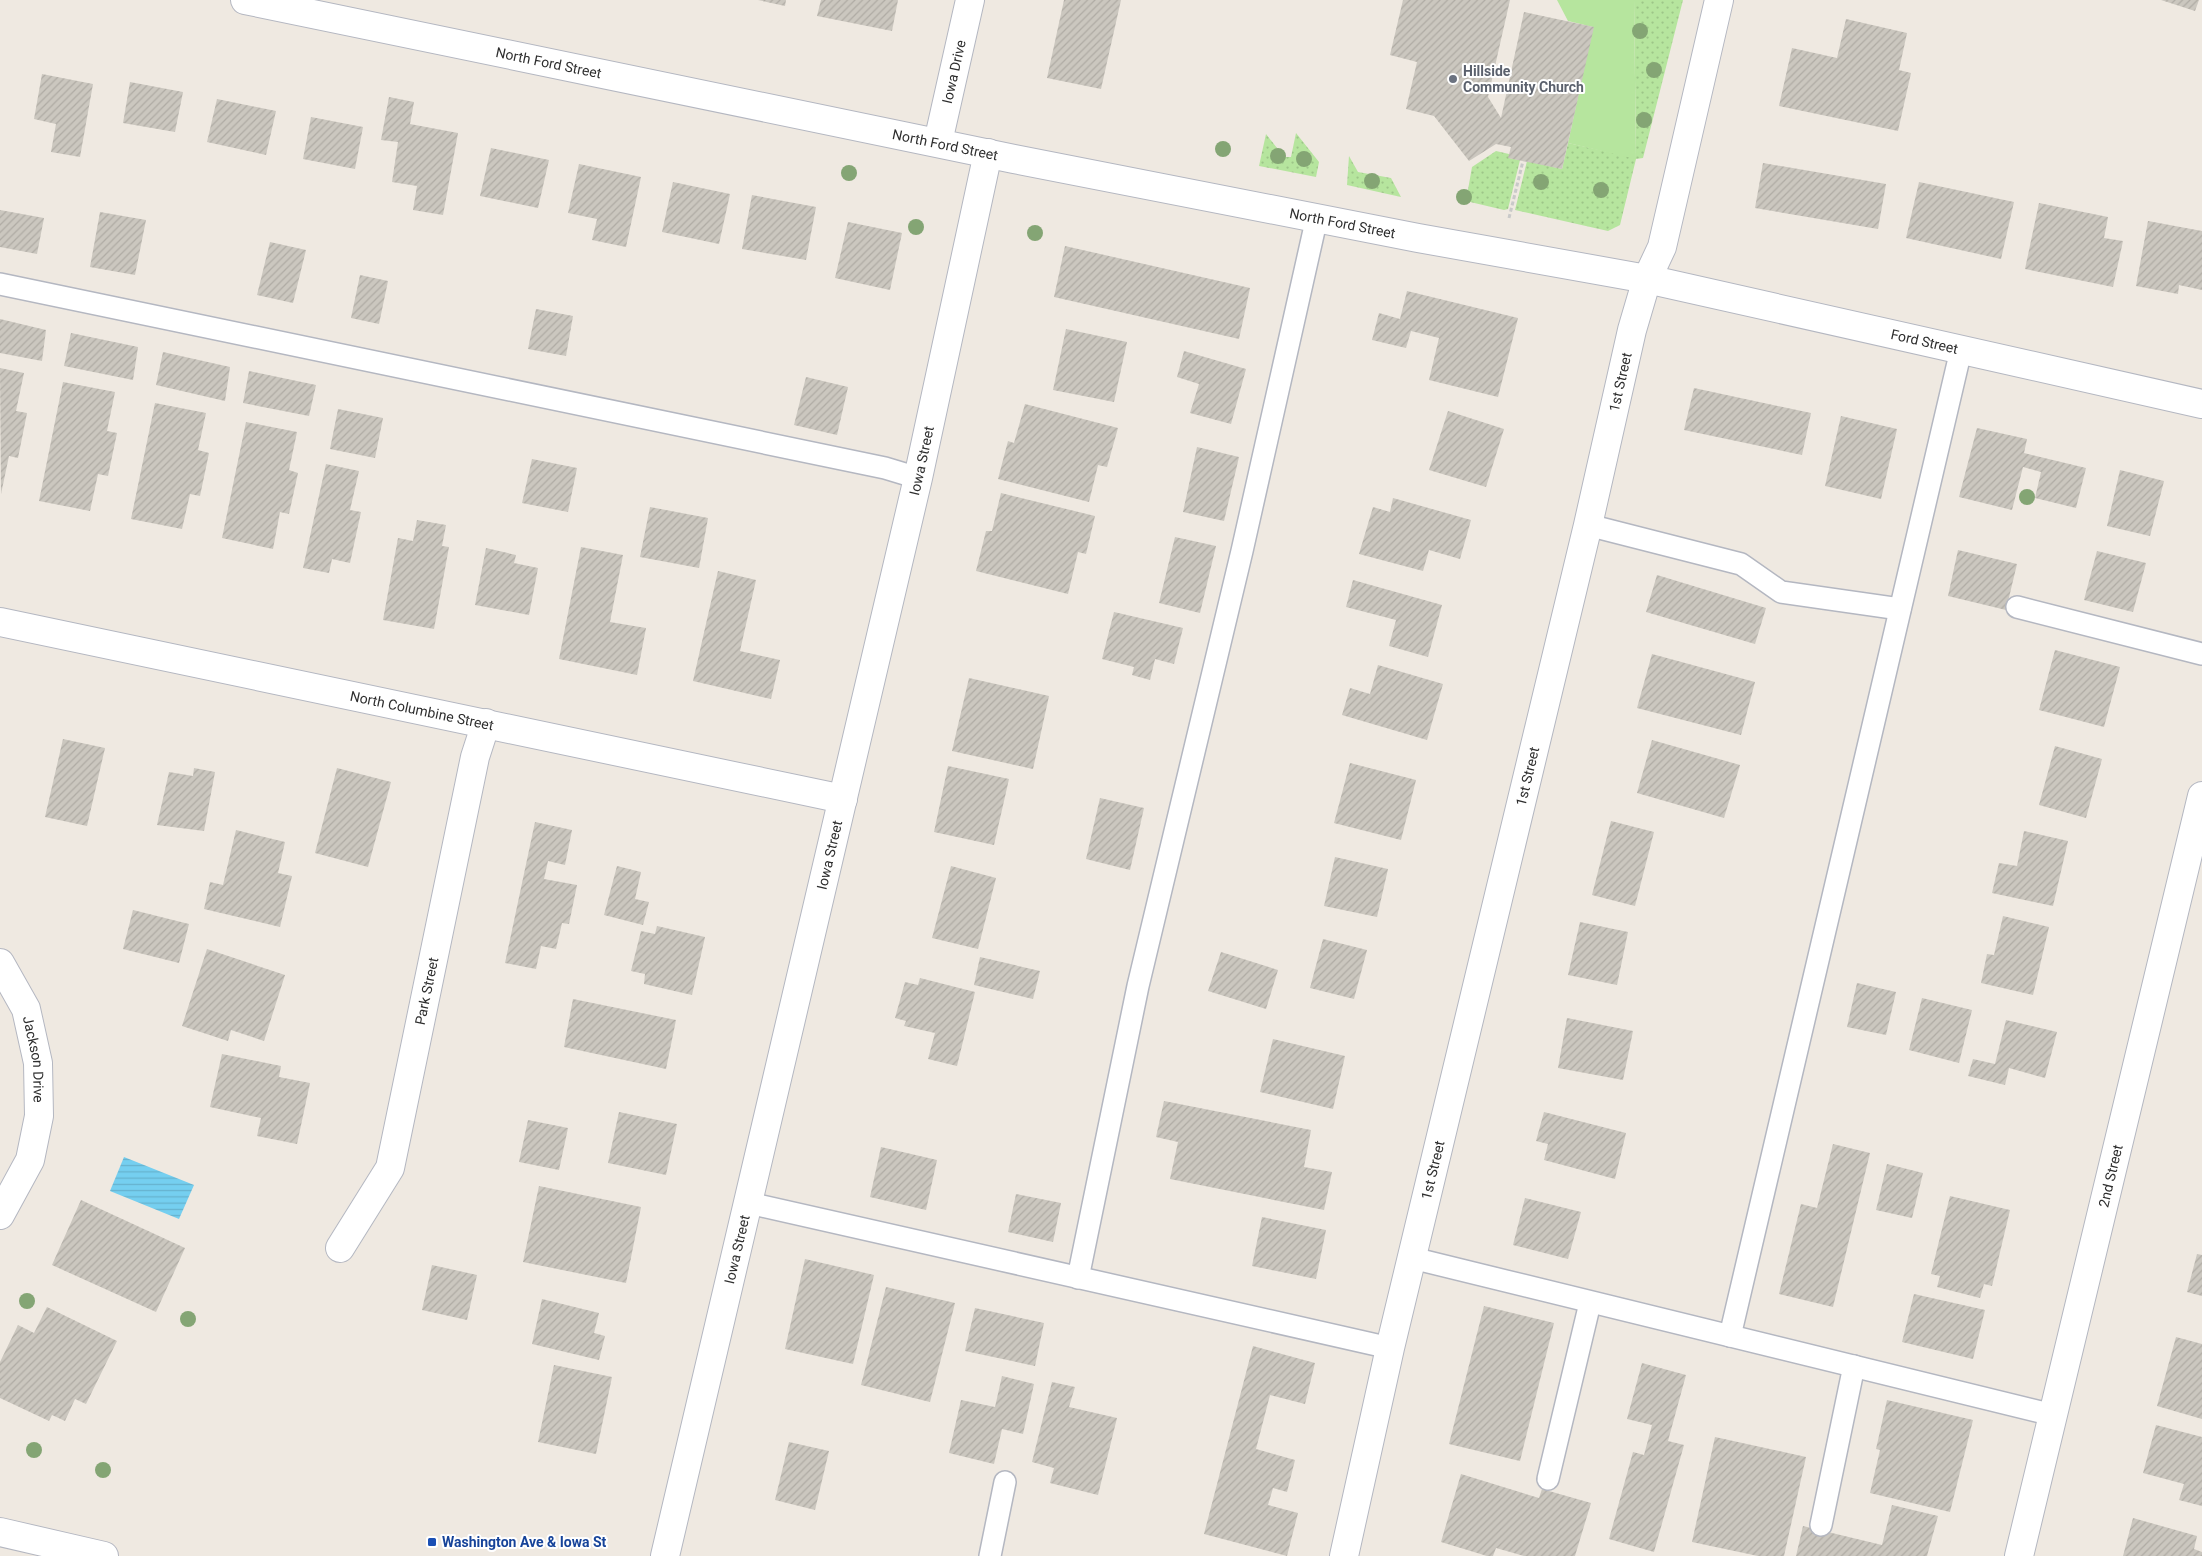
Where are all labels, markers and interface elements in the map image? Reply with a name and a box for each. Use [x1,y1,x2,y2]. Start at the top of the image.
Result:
street label: Iowa Drive [939,38,969,105]
street label: North Ford Street [494,44,603,82]
place label: Hillside Community Church [1463,63,1584,95]
marker: Hillside Community Church [1447,73,1459,85]
street label: North Ford Street [891,126,1000,164]
street label: North Ford Street [1288,205,1397,241]
street label: Ford Street [1889,326,1960,357]
street label: 1st Street [1606,351,1635,413]
street label: Iowa Street [906,424,937,497]
street label: North Columbine Street [349,688,495,734]
street label: 1st Street [1513,745,1542,807]
street label: Iowa Street [814,819,845,891]
street label: Park Street [412,955,441,1026]
street label: Jackson Drive [20,1014,47,1103]
street label: 1st Street [1418,1139,1448,1201]
street label: 2nd Street [2095,1142,2126,1209]
street label: Iowa Street [721,1213,753,1285]
place label: Washington Ave & Iowa St [442,1534,607,1550]
marker: Washington Ave & Iowa St [426,1536,438,1548]

